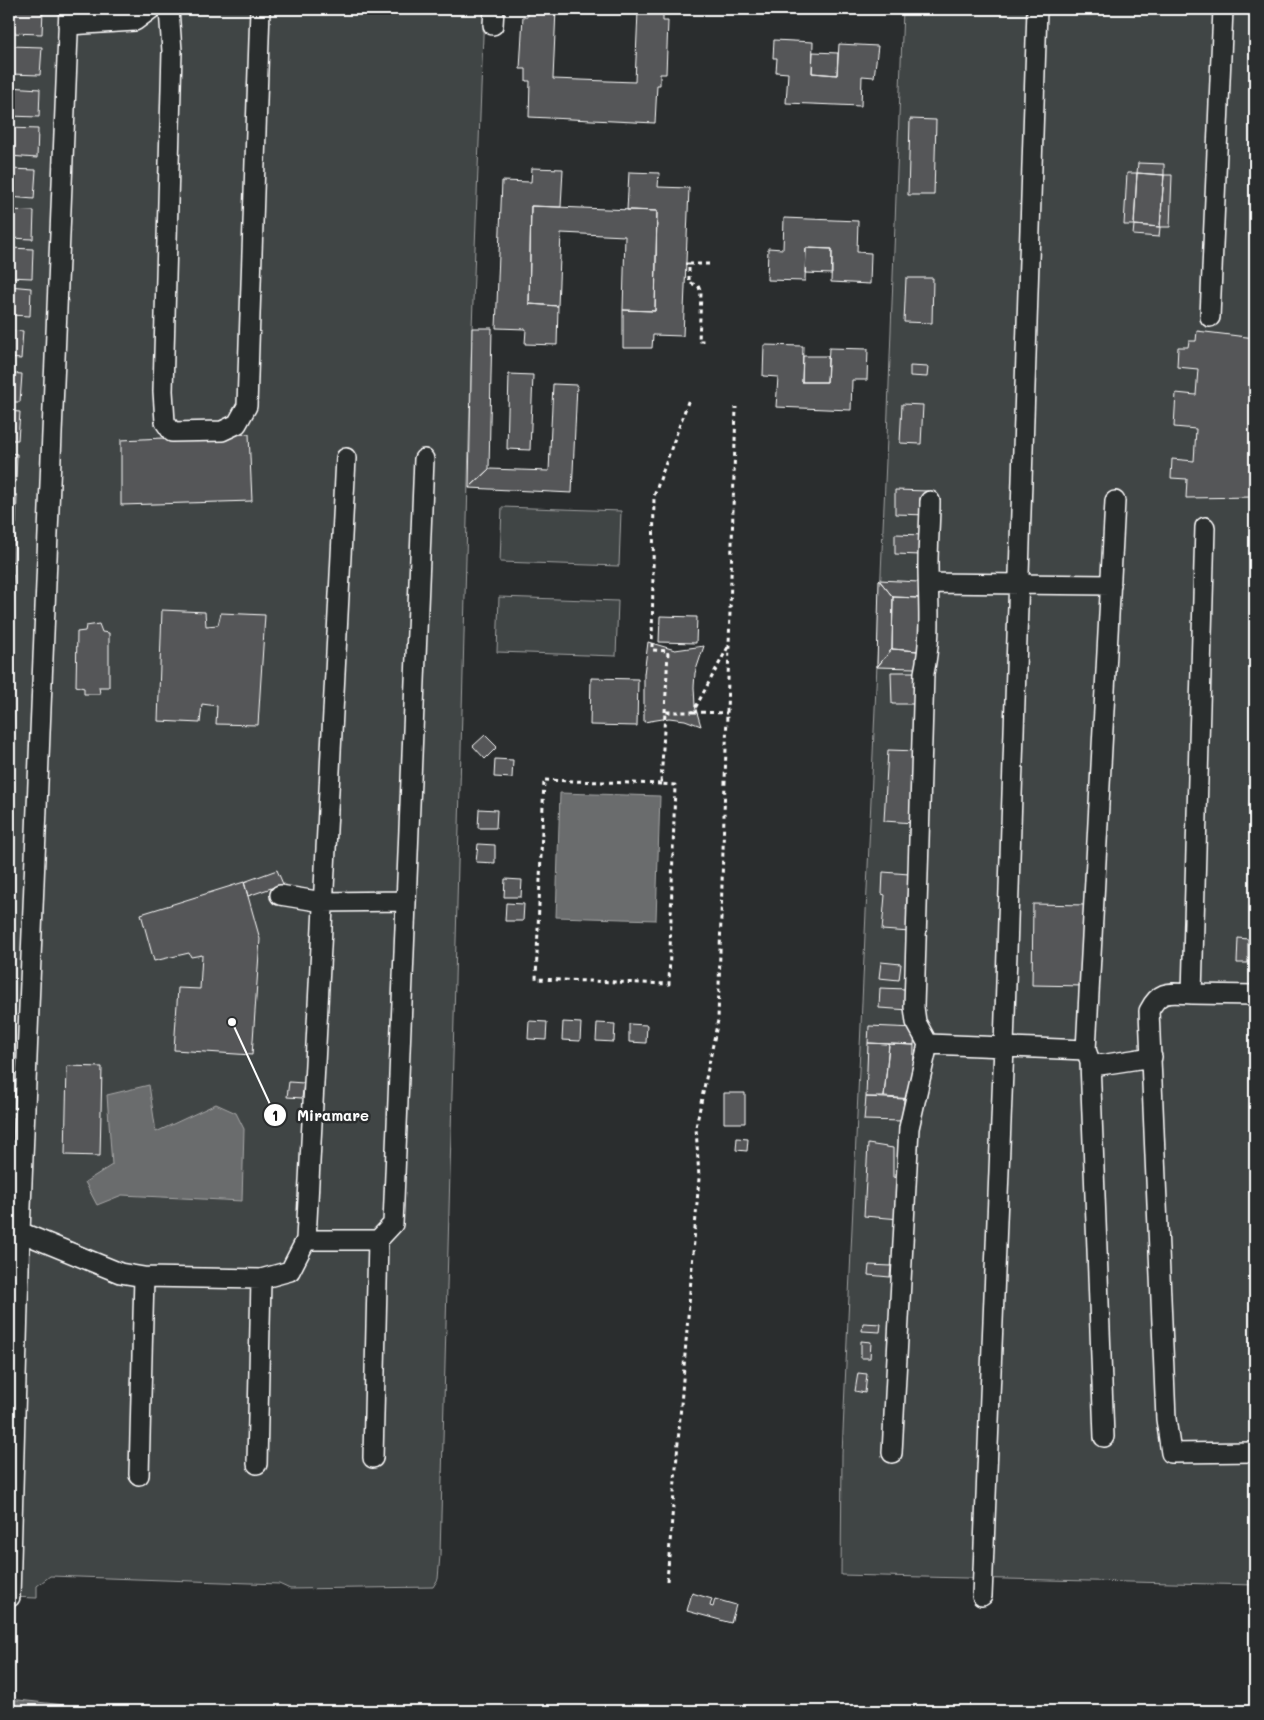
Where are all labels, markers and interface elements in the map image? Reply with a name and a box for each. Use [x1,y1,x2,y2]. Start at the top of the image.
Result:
callout: Miramare [262,1100,379,1130]
text: 1 [272,1105,278,1125]
text: Miramare [297,1105,369,1125]

